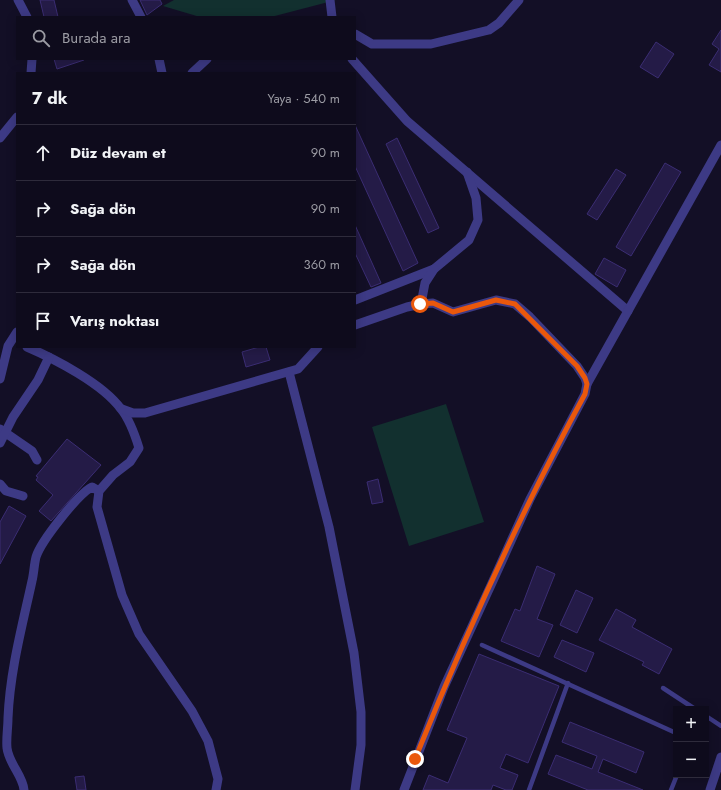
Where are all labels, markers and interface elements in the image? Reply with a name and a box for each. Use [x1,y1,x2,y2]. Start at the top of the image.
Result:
search box [16,16,356,60]
icon: search [30,27,52,49]
text: Burada ara [62,27,130,49]
text: 7 dk [32,86,68,110]
text: Yaya · 540 m [267,89,340,108]
icon: ahead [32,142,54,164]
text: Düz devam et [70,142,166,164]
text: 90 m [311,143,340,162]
icon: right [32,198,54,220]
text: Sağa dön [70,198,136,220]
text: 90 m [311,199,340,218]
icon: right [32,254,54,276]
text: Sağa dön [70,254,136,276]
text: 360 m [304,255,340,274]
route start [411,295,429,313]
icon: arrive [32,310,54,332]
text: Varış noktası [70,310,159,332]
map controls [673,706,709,778]
button: + [673,706,709,742]
button: − [673,742,709,778]
route end [406,750,424,768]

